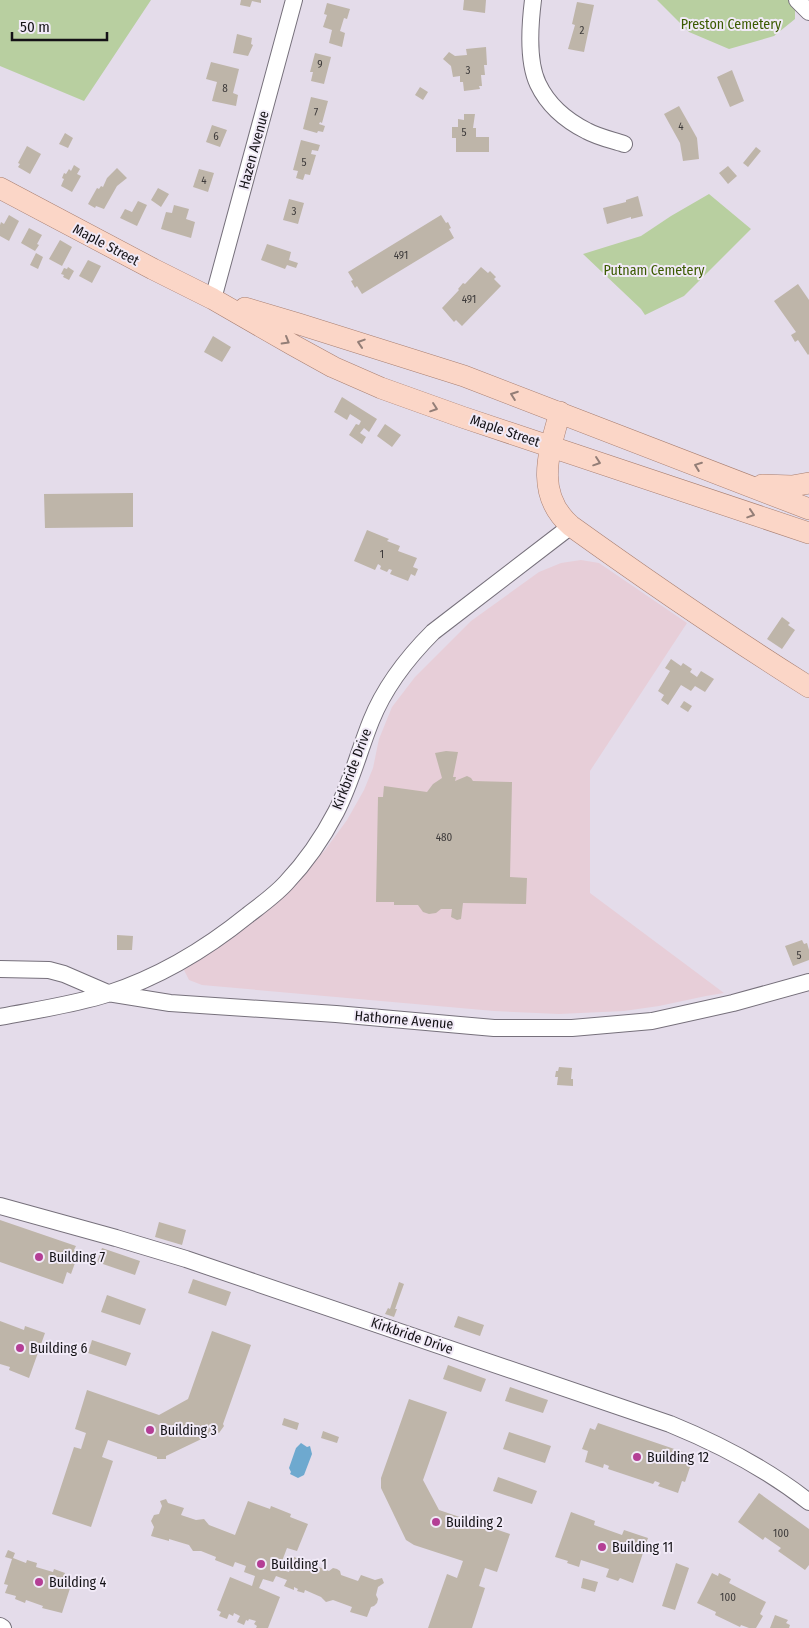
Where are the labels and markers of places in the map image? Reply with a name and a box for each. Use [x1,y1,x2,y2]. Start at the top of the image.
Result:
place label: Building 7 [49,1249,105,1266]
marker: Building 7 [33,1251,45,1263]
place label: Building 6 [30,1340,87,1357]
marker: Building 6 [14,1342,26,1354]
place label: Building 3 [160,1422,217,1439]
marker: Building 3 [144,1424,156,1436]
place label: Building 12 [647,1449,709,1466]
marker: Building 12 [631,1451,643,1463]
place label: Building 2 [446,1514,503,1531]
marker: Building 2 [430,1516,442,1528]
place label: Building 11 [612,1539,673,1556]
marker: Building 11 [596,1541,608,1553]
place label: Building 1 [271,1556,327,1573]
marker: Building 1 [255,1558,267,1570]
place label: Building 4 [49,1574,106,1591]
marker: Building 4 [33,1576,45,1588]

